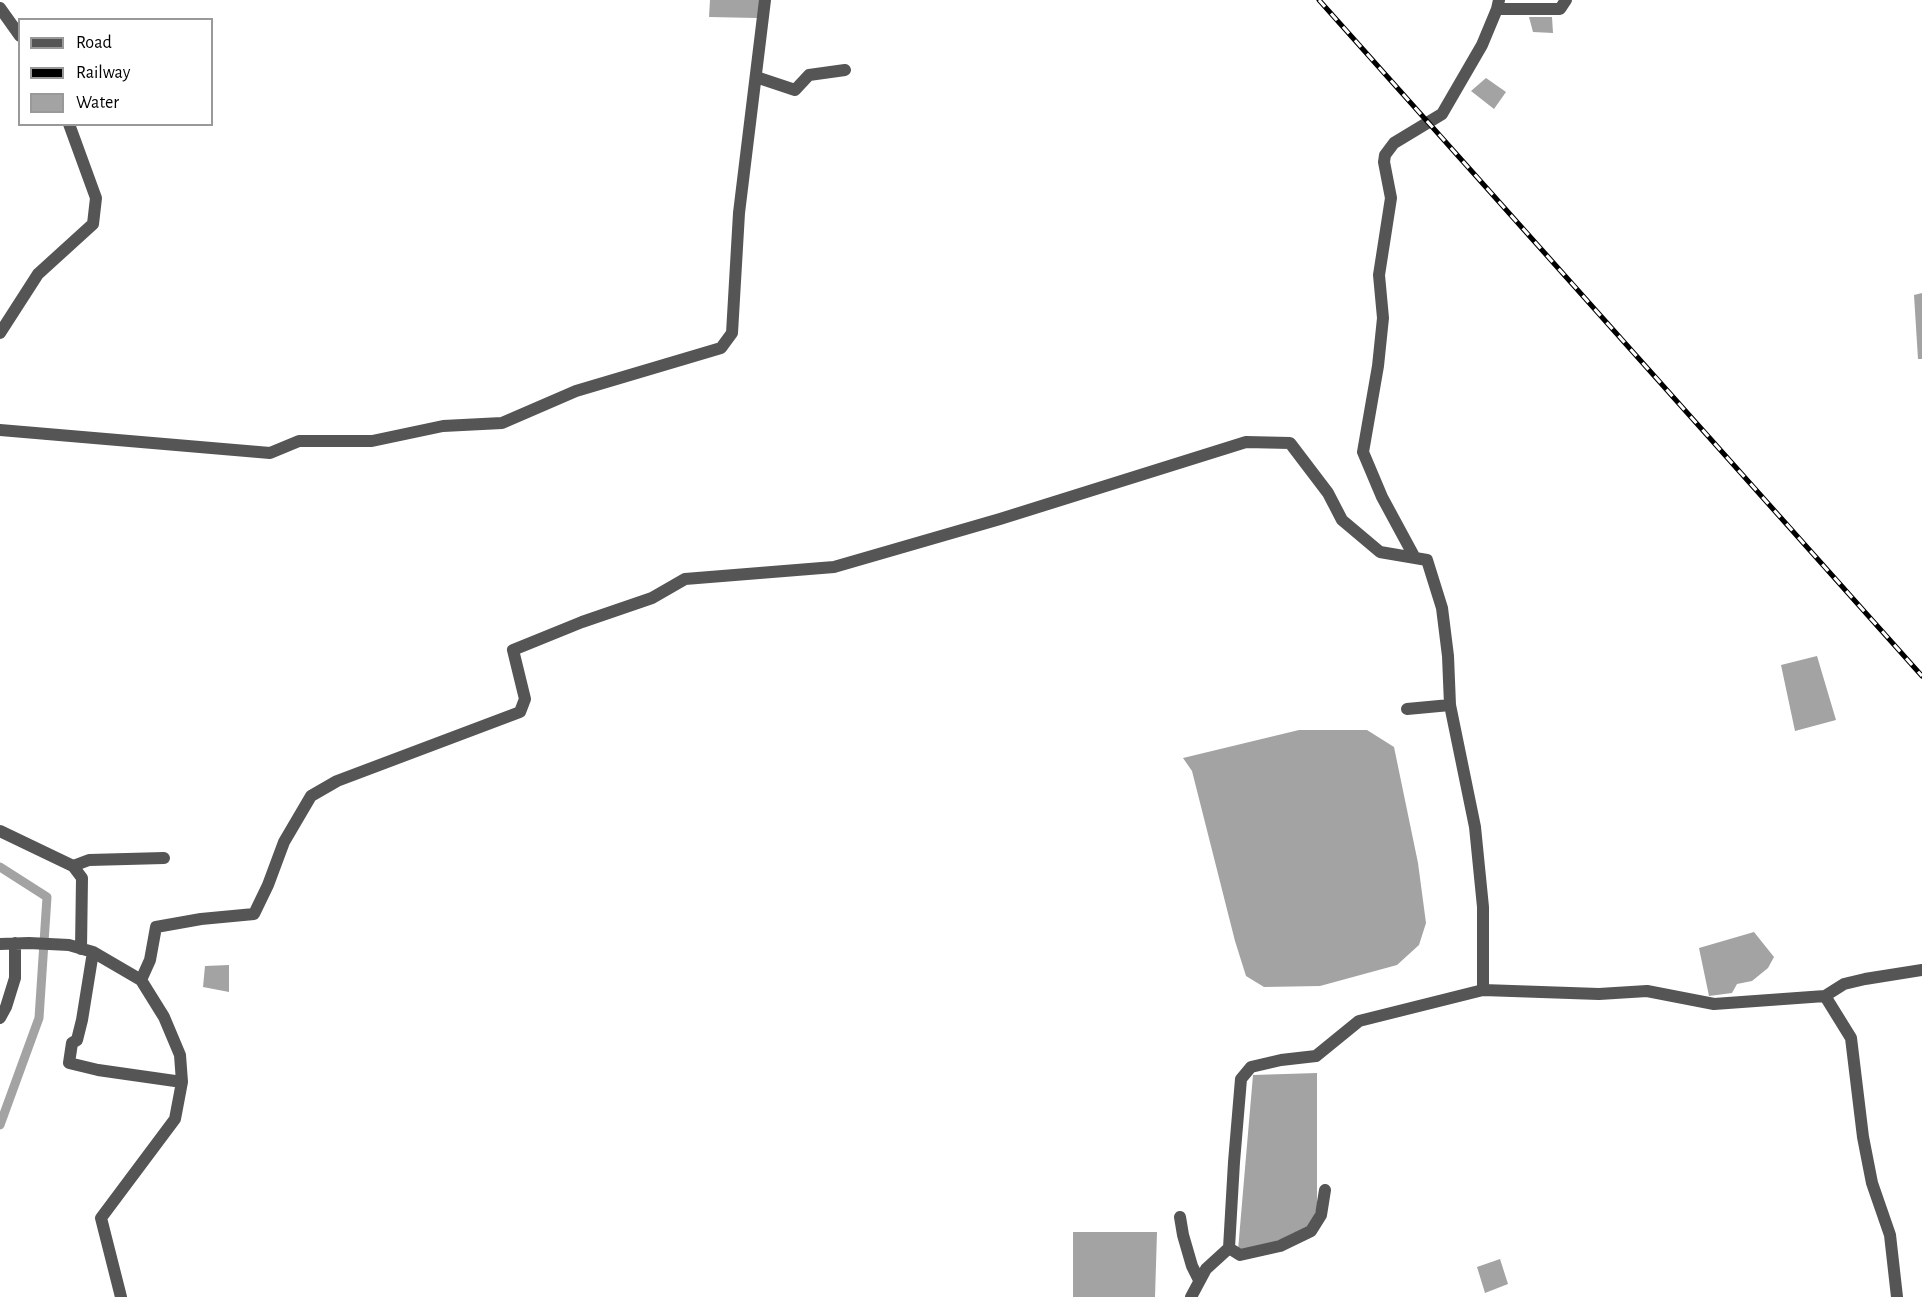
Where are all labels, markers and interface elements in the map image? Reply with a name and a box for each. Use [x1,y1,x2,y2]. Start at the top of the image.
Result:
legend [18,18,213,126]
text: Road [76,34,112,52]
text: Railway [76,64,130,82]
text: Water [76,94,119,112]

